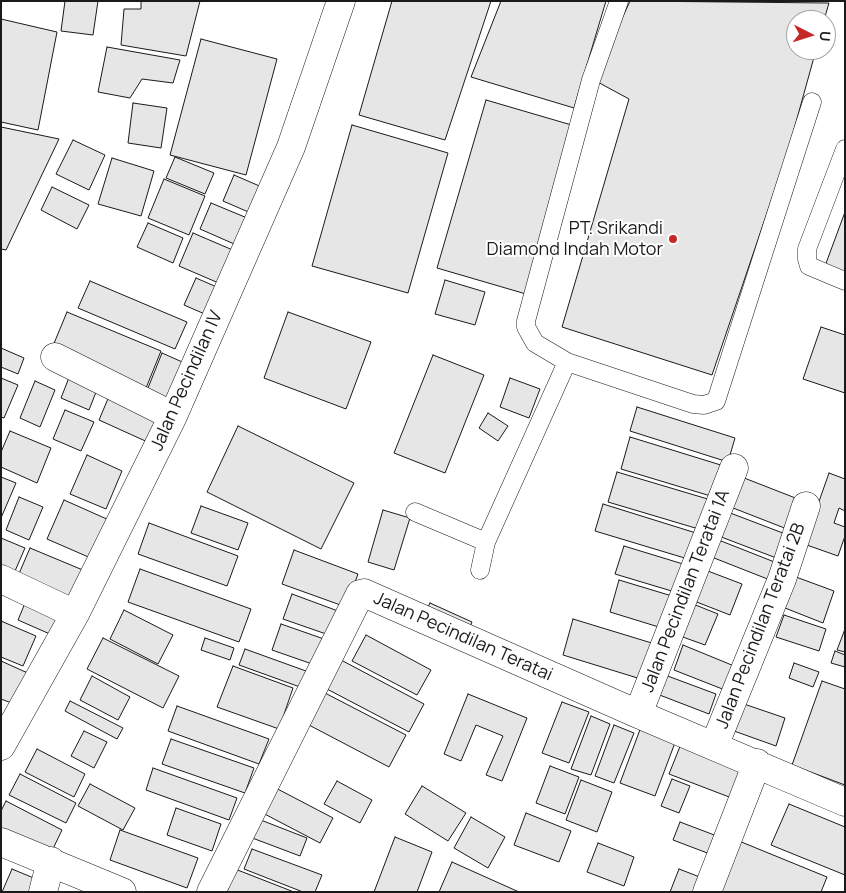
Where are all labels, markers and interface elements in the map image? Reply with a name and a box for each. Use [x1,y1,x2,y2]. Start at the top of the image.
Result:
north arrow [786,10,836,60]
text: U [816,30,835,42]
place label: PT. Srikandi Diamond Indah Motor [486,218,663,260]
marker: PT. Srikandi Diamond Indah Motor [667,233,679,245]
street label: Jalan Pecindilan IV [146,308,228,454]
street label: Jalan Pecindilan Teratai 1A [637,487,735,695]
street label: Jalan Pecindilan Teratai 2B [712,520,810,732]
street label: Jalan Pecindilan Teratai [370,588,556,686]

